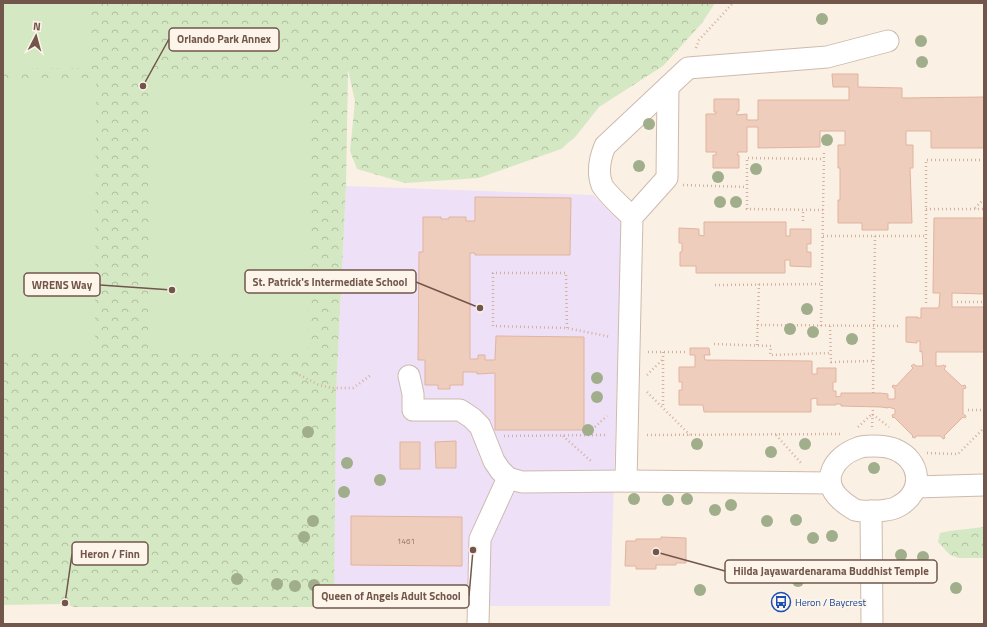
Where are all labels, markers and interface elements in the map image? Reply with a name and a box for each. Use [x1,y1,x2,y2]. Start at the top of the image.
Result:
north arrow [16,16,56,56]
text: N [32,18,42,34]
callout: Orlando Park Annex [169,28,279,51]
text: Orlando Park Annex [177,31,272,47]
callout: St. Patrick's Intermediate School [245,270,416,293]
callout: WRENS Way [24,273,100,296]
text: St. Patrick's Intermediate School [253,274,407,290]
text: WRENS Way [32,277,93,293]
house number: 1461 [397,535,415,547]
callout: Heron / Finn [72,542,148,565]
text: Heron / Finn [80,546,140,562]
callout: Hilda Jayawardenarama Buddhist Temple [725,560,937,583]
text: Hilda Jayawardenarama Buddhist Temple [733,563,929,579]
callout: Queen of Angels Adult School [313,585,469,608]
text: Queen of Angels Adult School [321,588,461,604]
bus stop icon: Heron / Baycrest [770,591,792,613]
place label: Heron / Baycrest [795,595,867,610]

